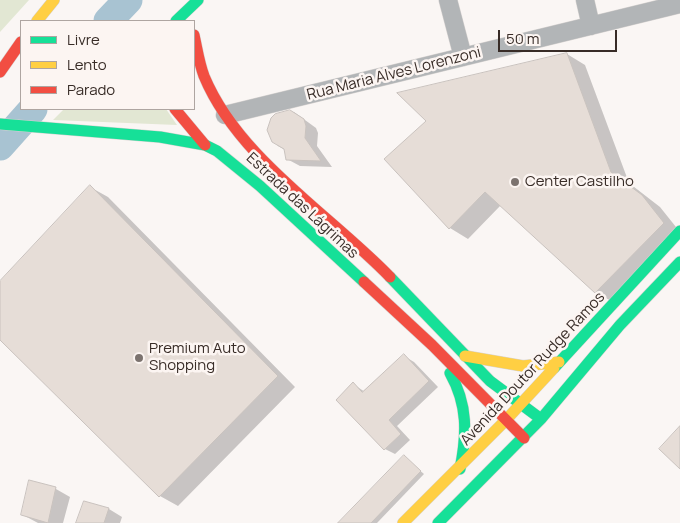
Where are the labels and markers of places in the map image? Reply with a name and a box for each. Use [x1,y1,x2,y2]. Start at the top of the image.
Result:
place label: Center Castilho [525,173,634,191]
marker: Center Castilho [509,176,521,188]
place label: Premium Auto Shopping [149,340,246,375]
marker: Premium Auto Shopping [133,352,145,364]

